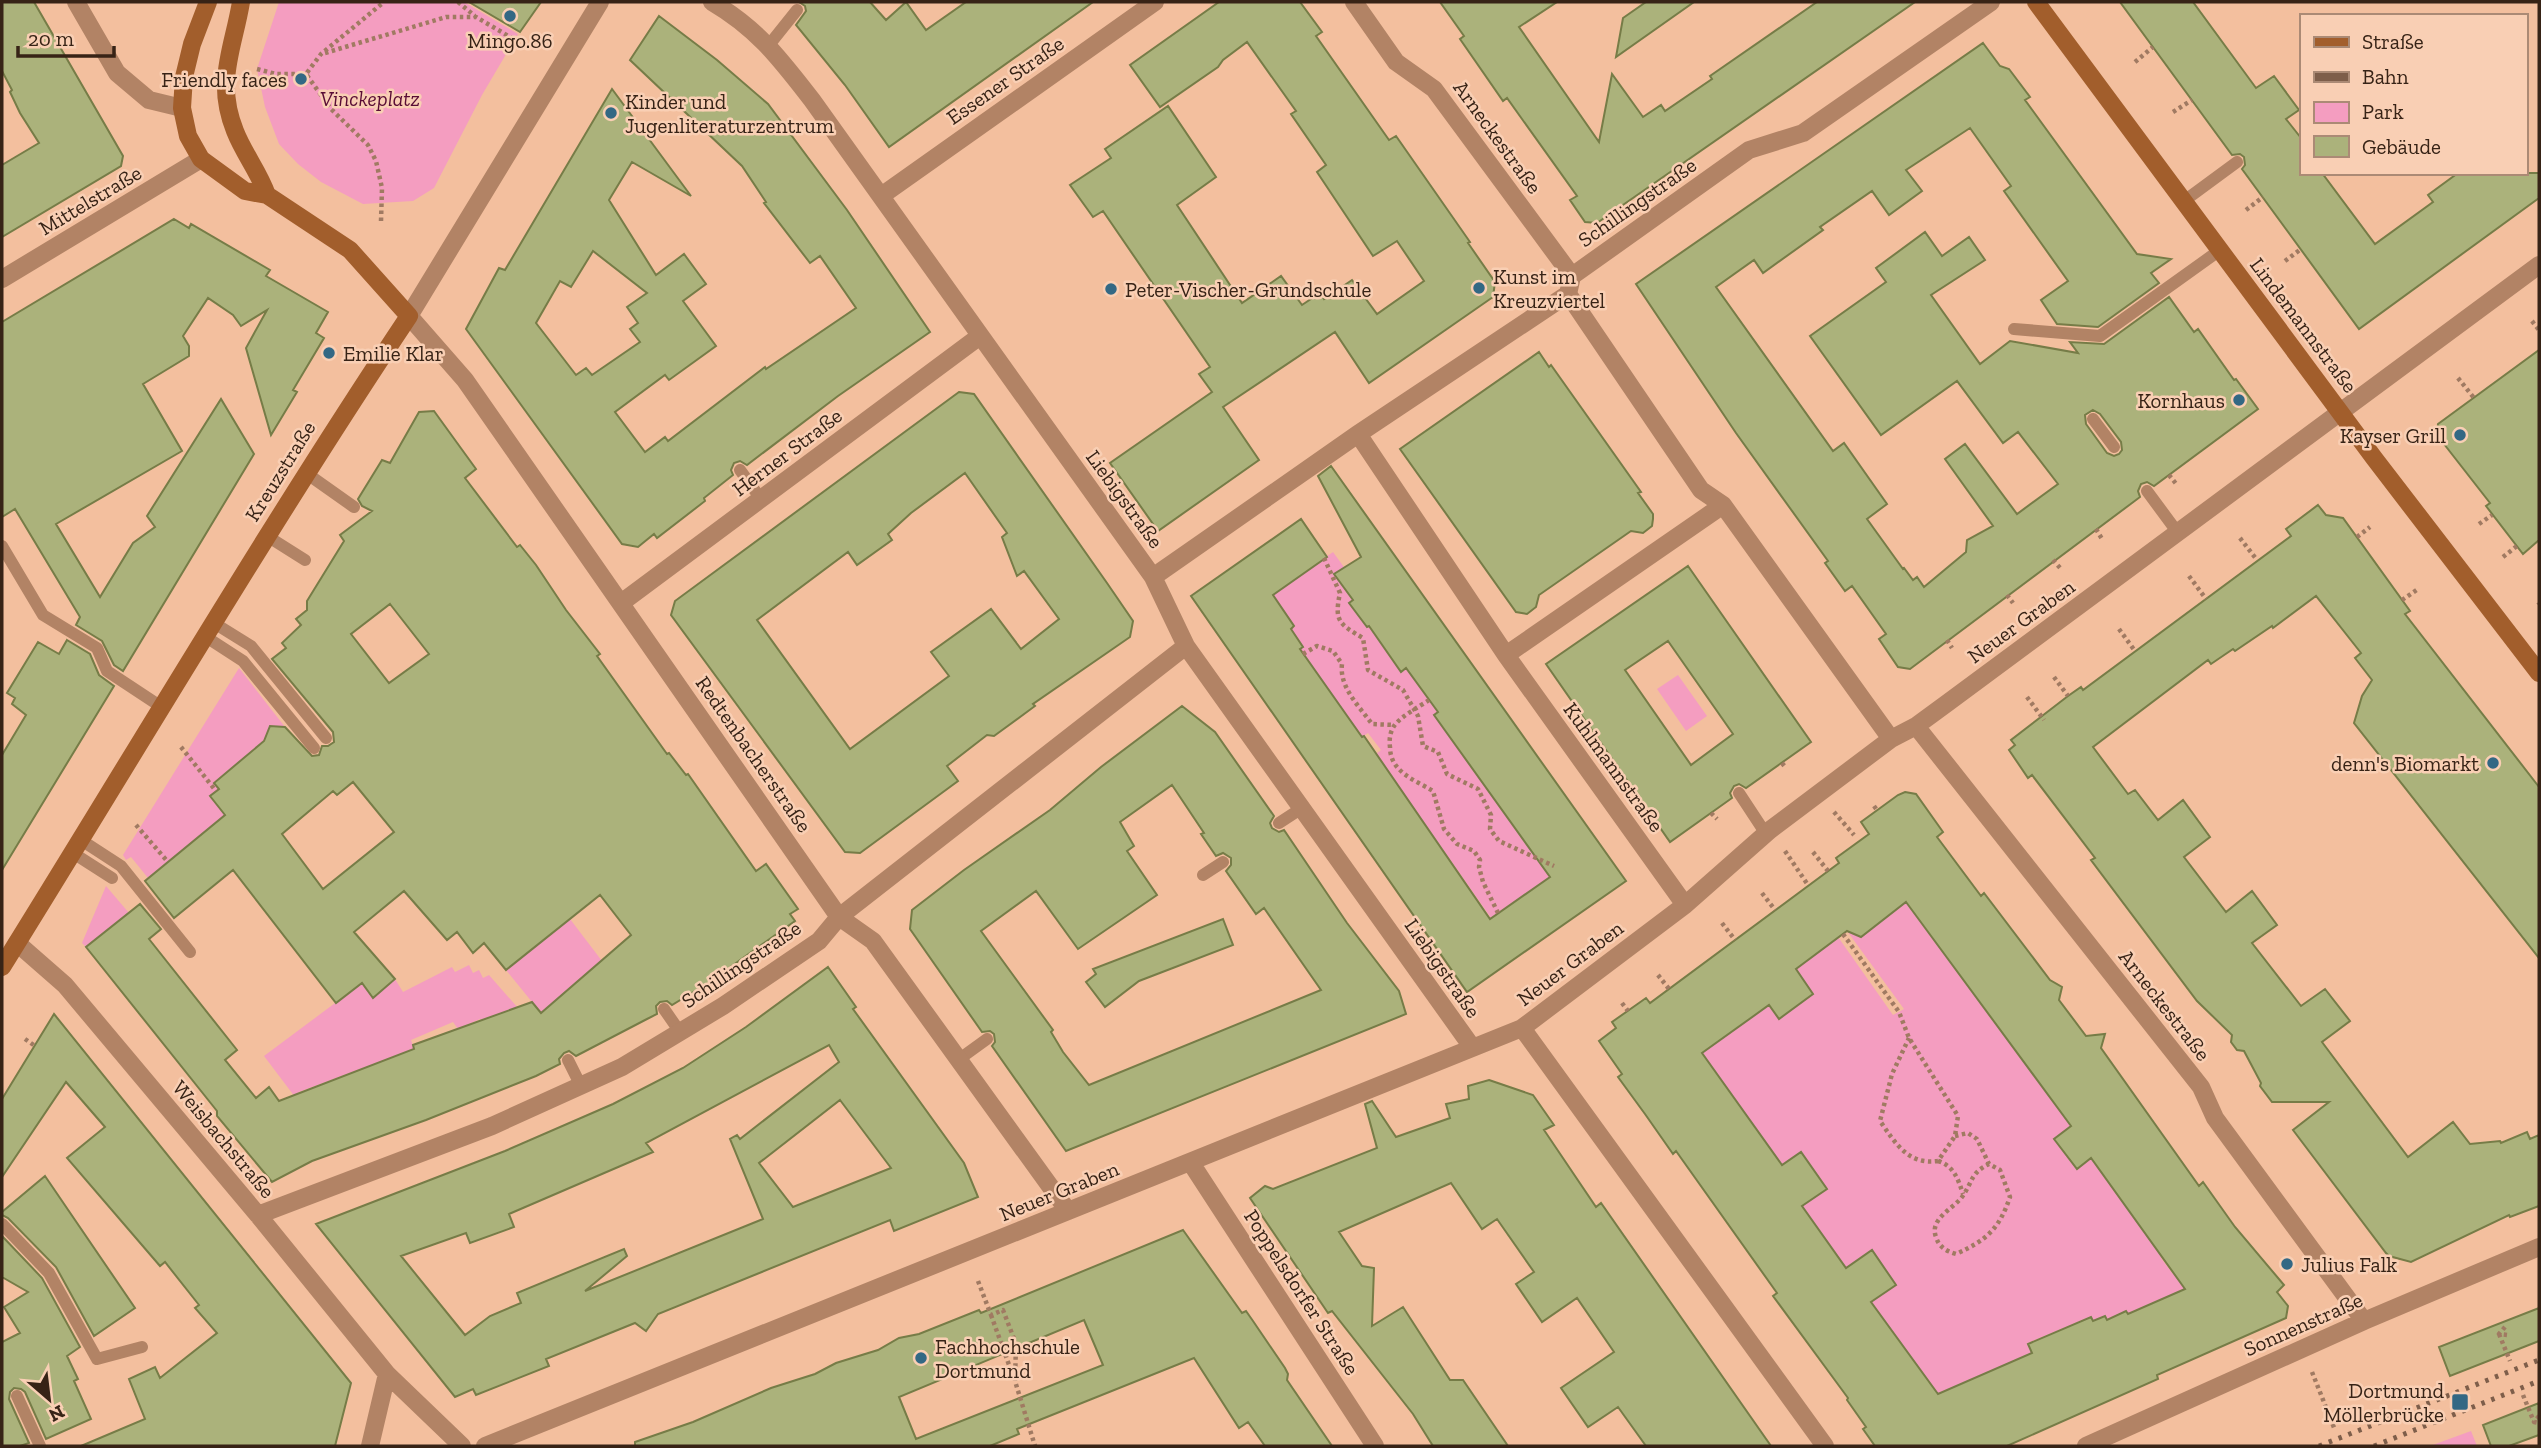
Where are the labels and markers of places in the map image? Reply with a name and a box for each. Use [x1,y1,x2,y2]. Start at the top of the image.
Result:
marker: Mingo.86 [502,8,518,24]
place label: Mingo.86 [467,28,553,53]
place label: Friendly faces [161,67,287,92]
marker: Friendly faces [293,71,309,87]
place label: Kinder und Jugenliteraturzentrum [625,89,834,138]
marker: Kinder und Jugenliteraturzentrum [603,105,619,121]
place label: Kunst im Kreuzviertel [1493,264,1606,313]
place label: Peter-Vischer-Grundschule [1125,277,1371,302]
marker: Kunst im Kreuzviertel [1471,280,1487,296]
marker: Peter-Vischer-Grundschule [1103,281,1119,297]
place label: Emilie Klar [343,341,444,366]
marker: Emilie Klar [321,345,337,361]
place label: Kornhaus [2137,388,2225,413]
marker: Kornhaus [2231,392,2247,408]
place label: Kayser Grill [2340,423,2446,448]
marker: Kayser Grill [2452,427,2468,443]
place label: denn's Biomarkt [2331,751,2479,776]
marker: denn's Biomarkt [2485,755,2501,771]
place label: Julius Falk [2301,1252,2397,1277]
marker: Julius Falk [2279,1256,2295,1272]
place label: Fachhochschule Dortmund [935,1334,1080,1383]
marker: Fachhochschule Dortmund [913,1350,929,1366]
place label: Dortmund Möllerbrücke [2323,1378,2444,1427]
marker: Dortmund Möllerbrücke [2450,1392,2470,1412]

